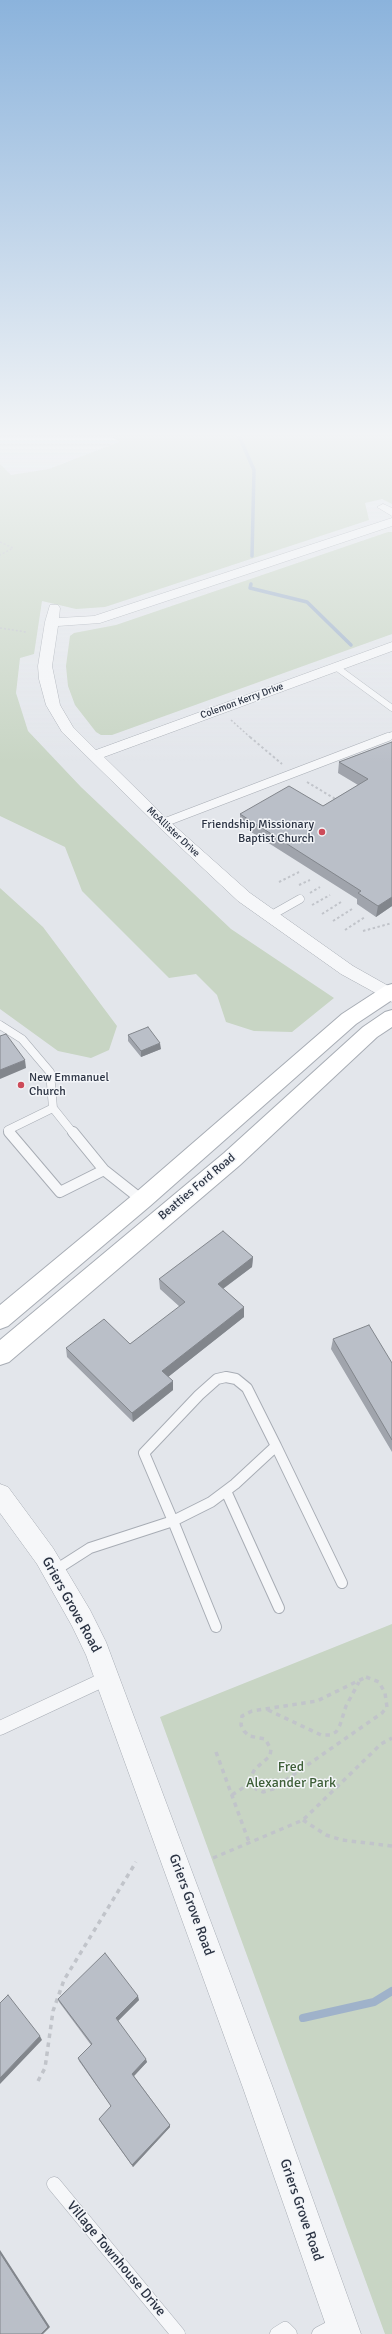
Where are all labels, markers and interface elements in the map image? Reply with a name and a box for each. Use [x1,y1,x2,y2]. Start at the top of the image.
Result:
street label: Colemon Kerry Drive [199,680,285,722]
street label: McAllister Drive [144,804,202,860]
place label: Friendship Missionary Baptist Church [201,818,314,846]
marker: Friendship Missionary Baptist Church [317,827,327,837]
place label: New Emmanuel Church [29,1071,109,1099]
marker: New Emmanuel Church [16,1080,26,1090]
street label: Beatties Ford Road [156,1151,238,1223]
street label: Griers Grove Road [38,1554,104,1656]
park label: Fred Alexander Park [246,1759,336,1792]
street label: Griers Grove Road [165,1852,217,1958]
street label: Griers Grove Road [276,2157,326,2263]
street label: Village Townhouse Drive [63,2198,169,2320]

